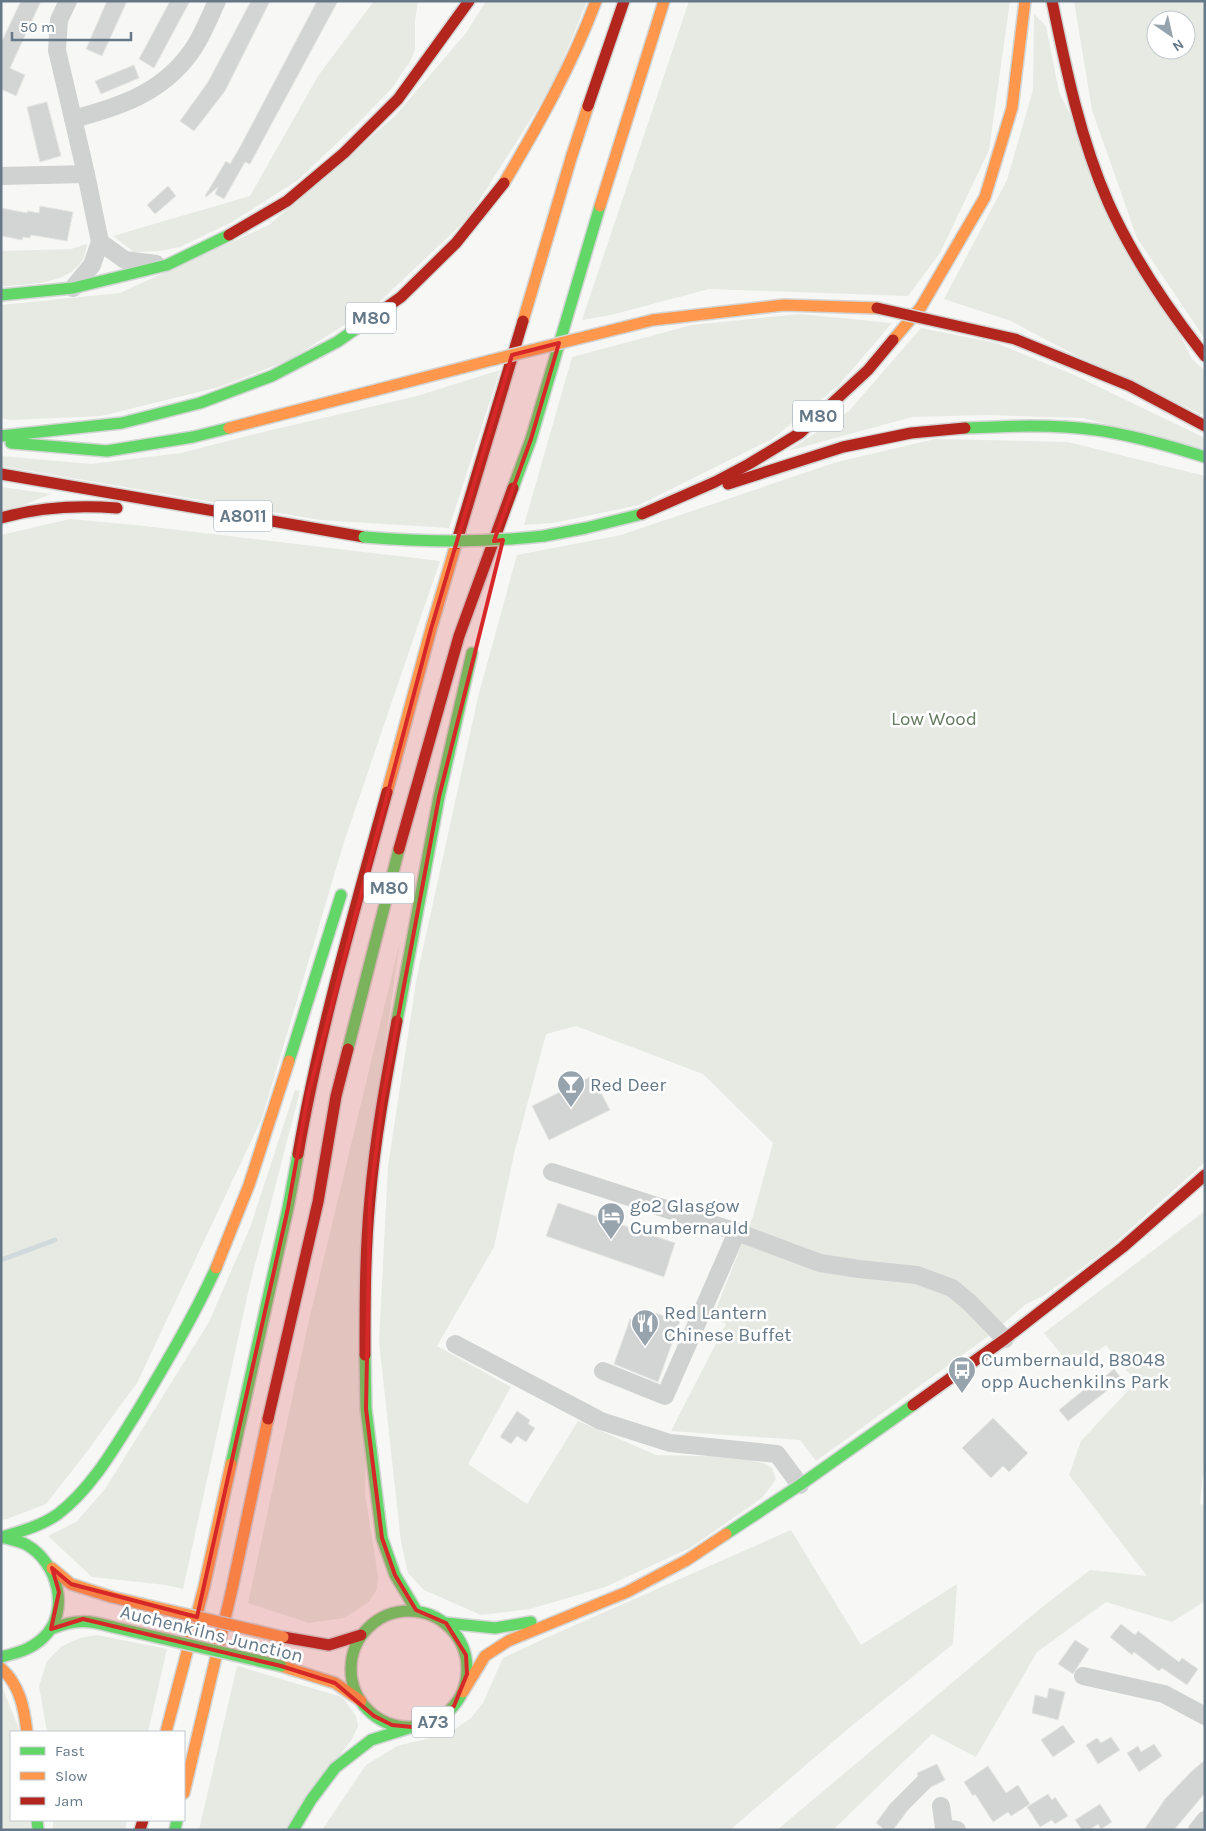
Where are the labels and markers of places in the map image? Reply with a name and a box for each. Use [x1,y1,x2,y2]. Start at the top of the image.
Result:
bar icon: Red Deer [556,1069,586,1108]
place label: Red Deer [590,1074,666,1096]
place label: go2 Glasgow Cumbernauld [630,1195,749,1239]
hotel icon: go2 Glasgow Cumbernauld [596,1201,626,1240]
place label: Red Lantern Chinese Buffet [664,1302,791,1346]
restaurant icon: Red Lantern Chinese Buffet [630,1308,660,1347]
place label: Cumbernauld, B8048 opp Auchenkilns Park [981,1349,1170,1393]
bus stop icon: Cumbernauld, B8048 opp Auchenkilns Park [947,1355,977,1394]

